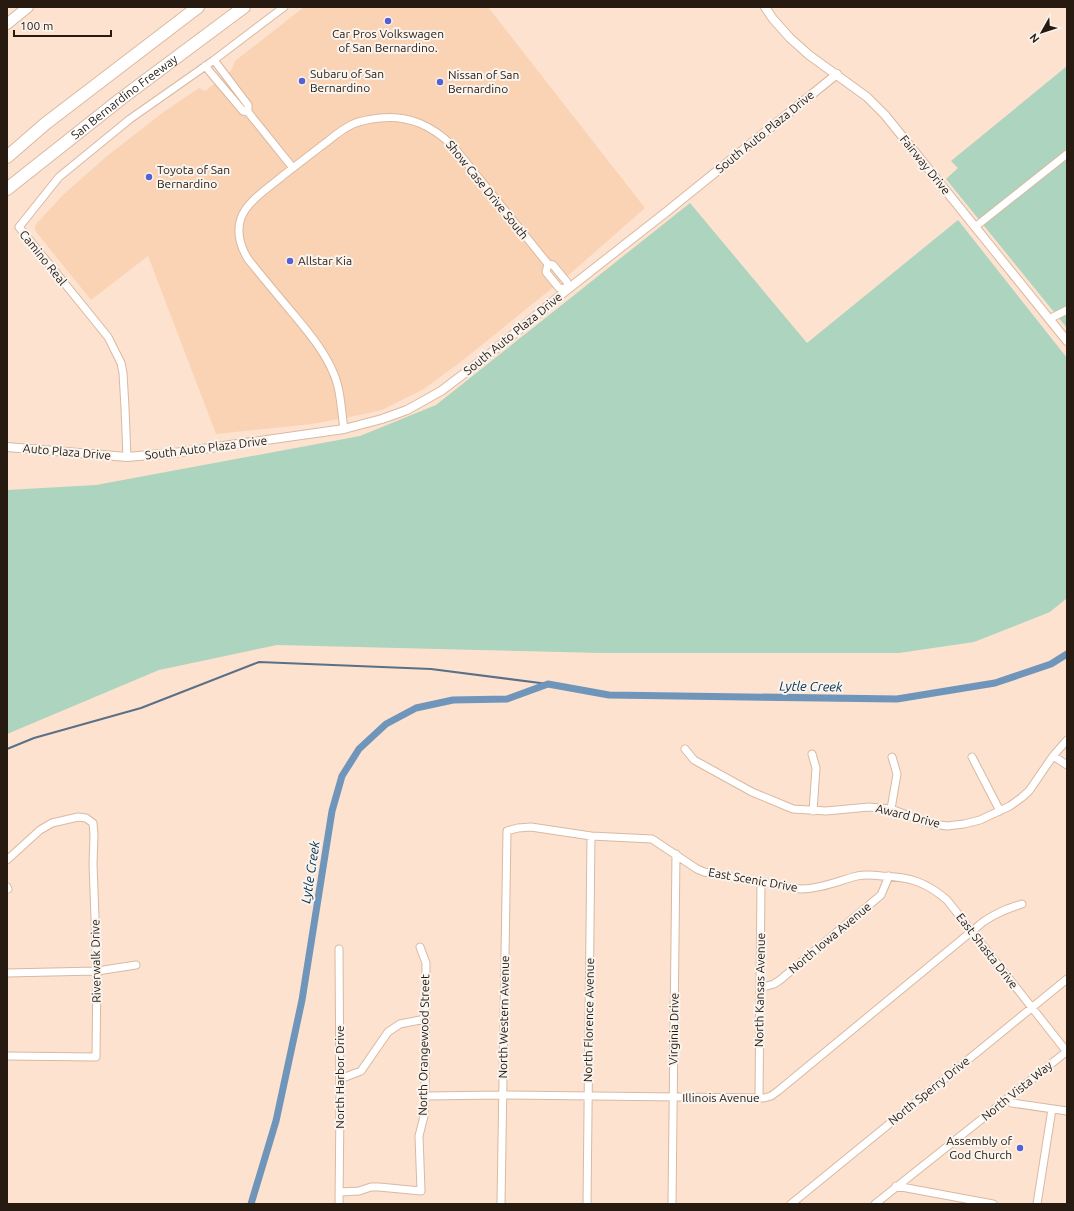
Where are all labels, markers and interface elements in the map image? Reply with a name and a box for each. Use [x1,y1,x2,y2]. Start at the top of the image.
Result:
scale bar [14,12,111,38]
north arrow [1022,12,1062,52]
marker: Car Pros Volkswagen of San Bernardino. [383,16,393,26]
text: 100 m [20,19,53,32]
place label: Car Pros Volkswagen of San Bernardino. [332,27,444,54]
text: N [1027,31,1041,45]
street label: San Bernardino Freeway [68,52,180,142]
place label: Subaru of San Bernardino [310,67,384,94]
place label: Nissan of San Bernardino [448,68,519,95]
marker: Subaru of San Bernardino [297,76,307,86]
marker: Nissan of San Bernardino [435,77,445,87]
street label: South Auto Plaza Drive [713,88,817,175]
street label: Fairway Drive [898,133,953,197]
street label: Show Case Drive South [444,138,531,242]
place label: Toyota of San Bernardino [157,163,230,190]
marker: Toyota of San Bernardino [144,172,154,182]
street label: Camino Real [17,228,69,288]
place label: Allstar Kia [298,254,352,267]
marker: Allstar Kia [285,256,295,266]
street label: South Auto Plaza Drive [461,290,565,377]
street label: South Auto Plaza Drive [144,434,268,461]
street label: Auto Plaza Drive [22,441,112,462]
water label: Lytle Creek [779,678,843,694]
street label: Award Drive [875,801,942,830]
water label: Lytle Creek [298,839,322,904]
street label: East Scenic Drive [707,865,799,894]
street label: North Iowa Avenue [786,899,873,976]
street label: East Shasta Drive [954,910,1021,991]
street label: Riverwalk Drive [88,919,103,1003]
street label: North Kansas Avenue [752,933,767,1047]
street label: North Western Avenue [496,955,511,1079]
street label: North Florence Avenue [581,958,596,1082]
street label: North Orangewood Street [416,974,431,1116]
street label: Virginia Drive [666,993,681,1065]
street label: North Harbor Drive [333,1025,346,1129]
street label: North Sperry Drive [885,1054,972,1127]
street label: North Vista Way [979,1058,1055,1123]
street label: Illinois Avenue [682,1091,760,1104]
place label: Assembly of God Church [946,1134,1012,1161]
marker: Assembly of God Church [1015,1143,1025,1153]

